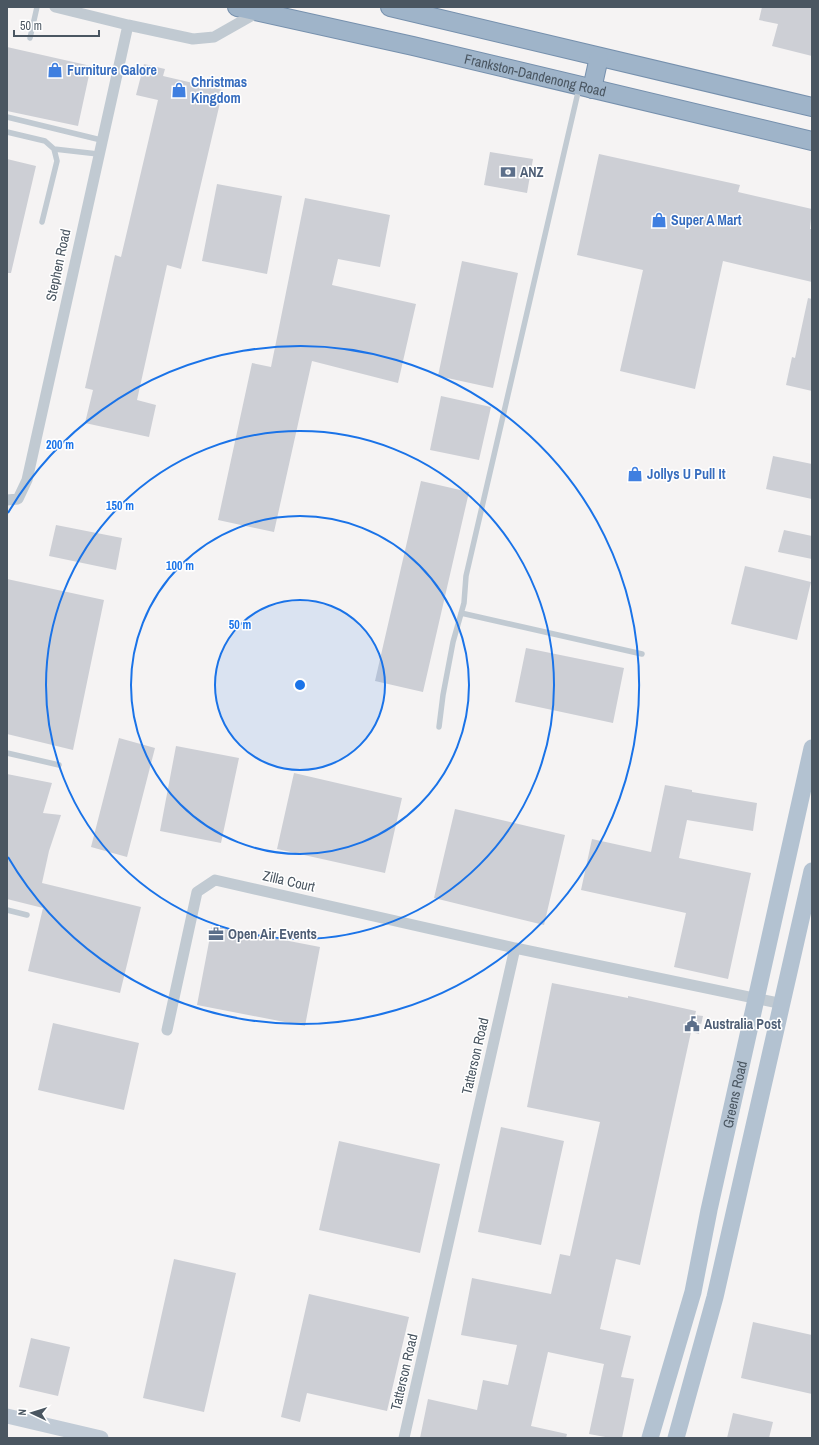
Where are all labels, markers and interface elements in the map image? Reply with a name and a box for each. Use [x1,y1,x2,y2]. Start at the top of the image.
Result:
scale bar [14,12,99,38]
text: 50 m [20,18,42,34]
street label: Frankston-Dandenong Road [463,50,608,101]
shop icon: Furniture Galore [46,61,64,79]
place label: Furniture Galore [67,61,157,79]
place label: Christmas Kingdom [191,73,247,107]
shop icon: Christmas Kingdom [170,81,188,99]
bank icon: ANZ [499,163,517,181]
place label: ANZ [520,163,544,181]
shop icon: Super A Mart [650,211,668,229]
place label: Super A Mart [671,211,742,229]
street label: Stephen Road [42,227,74,303]
text: 200 m [46,437,74,453]
shop icon: Jollys U Pull It [626,465,644,483]
place label: Jollys U Pull It [647,465,726,483]
text: 150 m [106,498,134,514]
text: 100 m [166,558,194,574]
text: 50 m [229,617,251,633]
centre of rings [293,678,307,692]
street label: Zilla Court [261,866,317,896]
office icon: Open Air Events [207,925,225,943]
place label: Open Air Events [228,925,317,943]
public building icon: Australia Post [683,1015,701,1033]
place label: Australia Post [704,1015,781,1033]
street label: Tatterson Road [457,1016,493,1096]
street label: Greens Road [719,1059,751,1130]
street label: Tatterson Road [386,1332,422,1412]
north arrow [12,1393,52,1433]
text: N [15,1409,29,1416]

